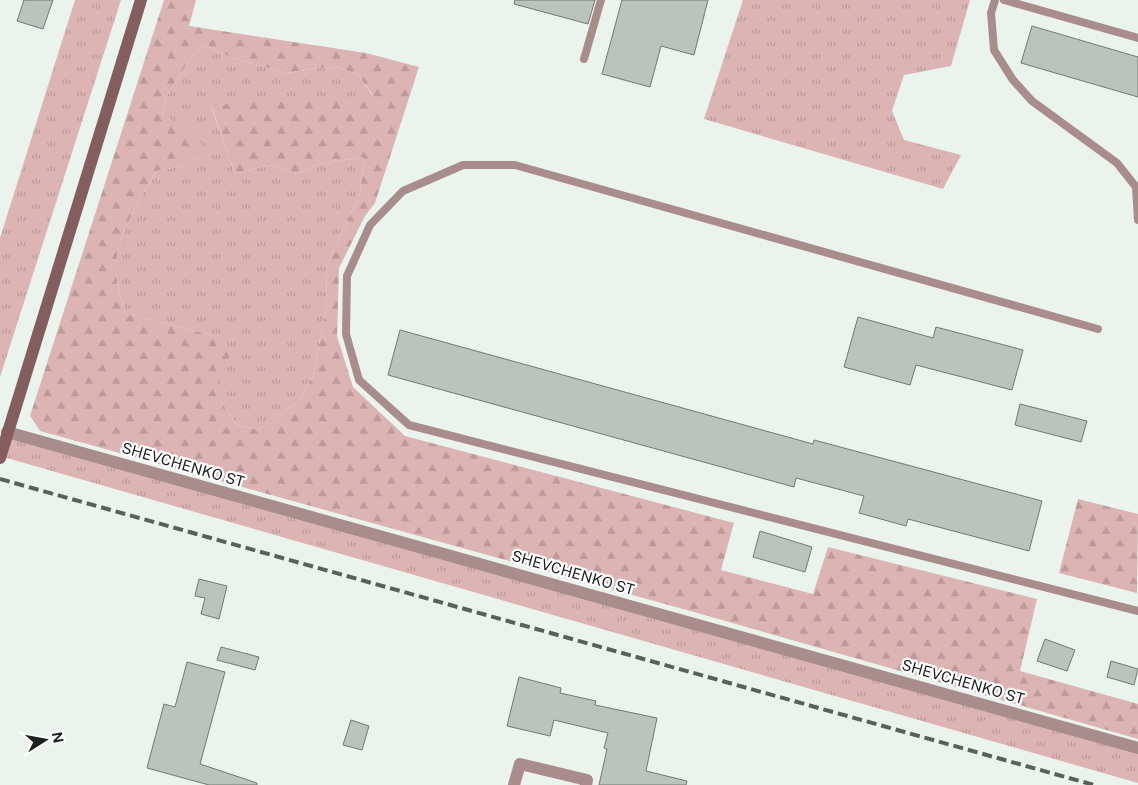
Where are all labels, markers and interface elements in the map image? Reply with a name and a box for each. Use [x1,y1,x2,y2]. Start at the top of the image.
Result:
street label: SHEVCHENKO ST [120,439,247,490]
street label: SHEVCHENKO ST [510,547,637,598]
street label: SHEVCHENKO ST [900,656,1027,707]
north arrow [20,715,70,765]
text: N [49,731,67,744]

